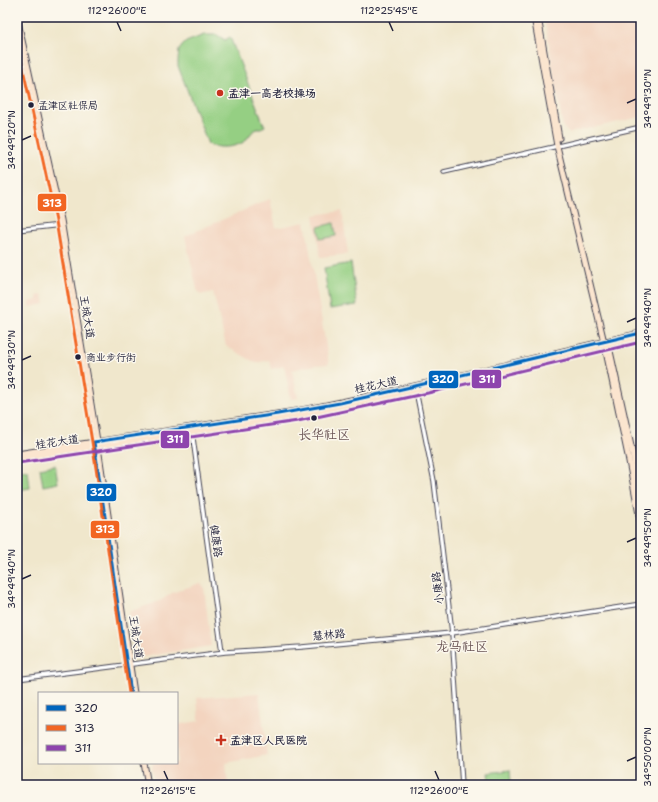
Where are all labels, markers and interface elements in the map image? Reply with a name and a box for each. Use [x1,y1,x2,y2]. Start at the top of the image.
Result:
text: 112°26'00"E [87,4,147,17]
text: 112°25'45"E [360,4,418,17]
text: 34°49'30"N [641,69,654,129]
place label: 孟津一高老校操场 [228,86,316,101]
marker: 孟津一高老校操场 [215,88,225,98]
place label: 孟津区社保局 [38,99,98,112]
marker: 孟津区社保局 [26,100,36,110]
text: 34°49'20"N [5,110,18,170]
line badge: 313 [37,193,67,212]
text: 313 [42,196,62,211]
text: 34°49'40"N [641,288,654,348]
street label: 王城大道 [76,294,98,340]
text: 34°49'30"N [5,330,18,390]
place label: 商业步行街 [86,351,136,364]
marker: 商业步行街 [73,352,83,362]
line badge: 311 [471,369,502,389]
line badge: 320 [428,370,459,389]
text: 320 [432,372,455,387]
text: 311 [479,372,495,387]
street label: 桂花大道 [353,373,399,397]
unlabelled marker [309,413,319,423]
district label: 长华社区 [298,426,350,443]
line badge: 311 [160,430,190,449]
street label: 桂花大道 [34,432,80,452]
text: 311 [167,432,183,447]
line badge: 320 [86,483,117,502]
text: 320 [90,485,113,500]
text: 34°49'50"N [641,508,654,568]
line badge: 313 [90,520,120,539]
text: 313 [95,522,115,537]
street label: 健康路 [206,524,226,558]
text: 34°49'40"N [5,549,18,609]
street label: 小康路 [429,571,447,605]
street label: 王城大道 [126,614,146,660]
street label: 慧林路 [312,626,346,644]
district label: 龙马社区 [436,638,488,655]
legend [38,692,178,764]
text: 320 [74,700,98,716]
text: 313 [74,720,95,736]
text: 34°50'00"N [641,727,654,787]
place label: 孟津区人民医院 [230,733,307,748]
marker: 孟津区人民医院 [215,734,227,746]
text: 311 [74,740,91,756]
text: 112°26'15"E [140,784,196,797]
text: 112°26'00"E [409,784,469,797]

